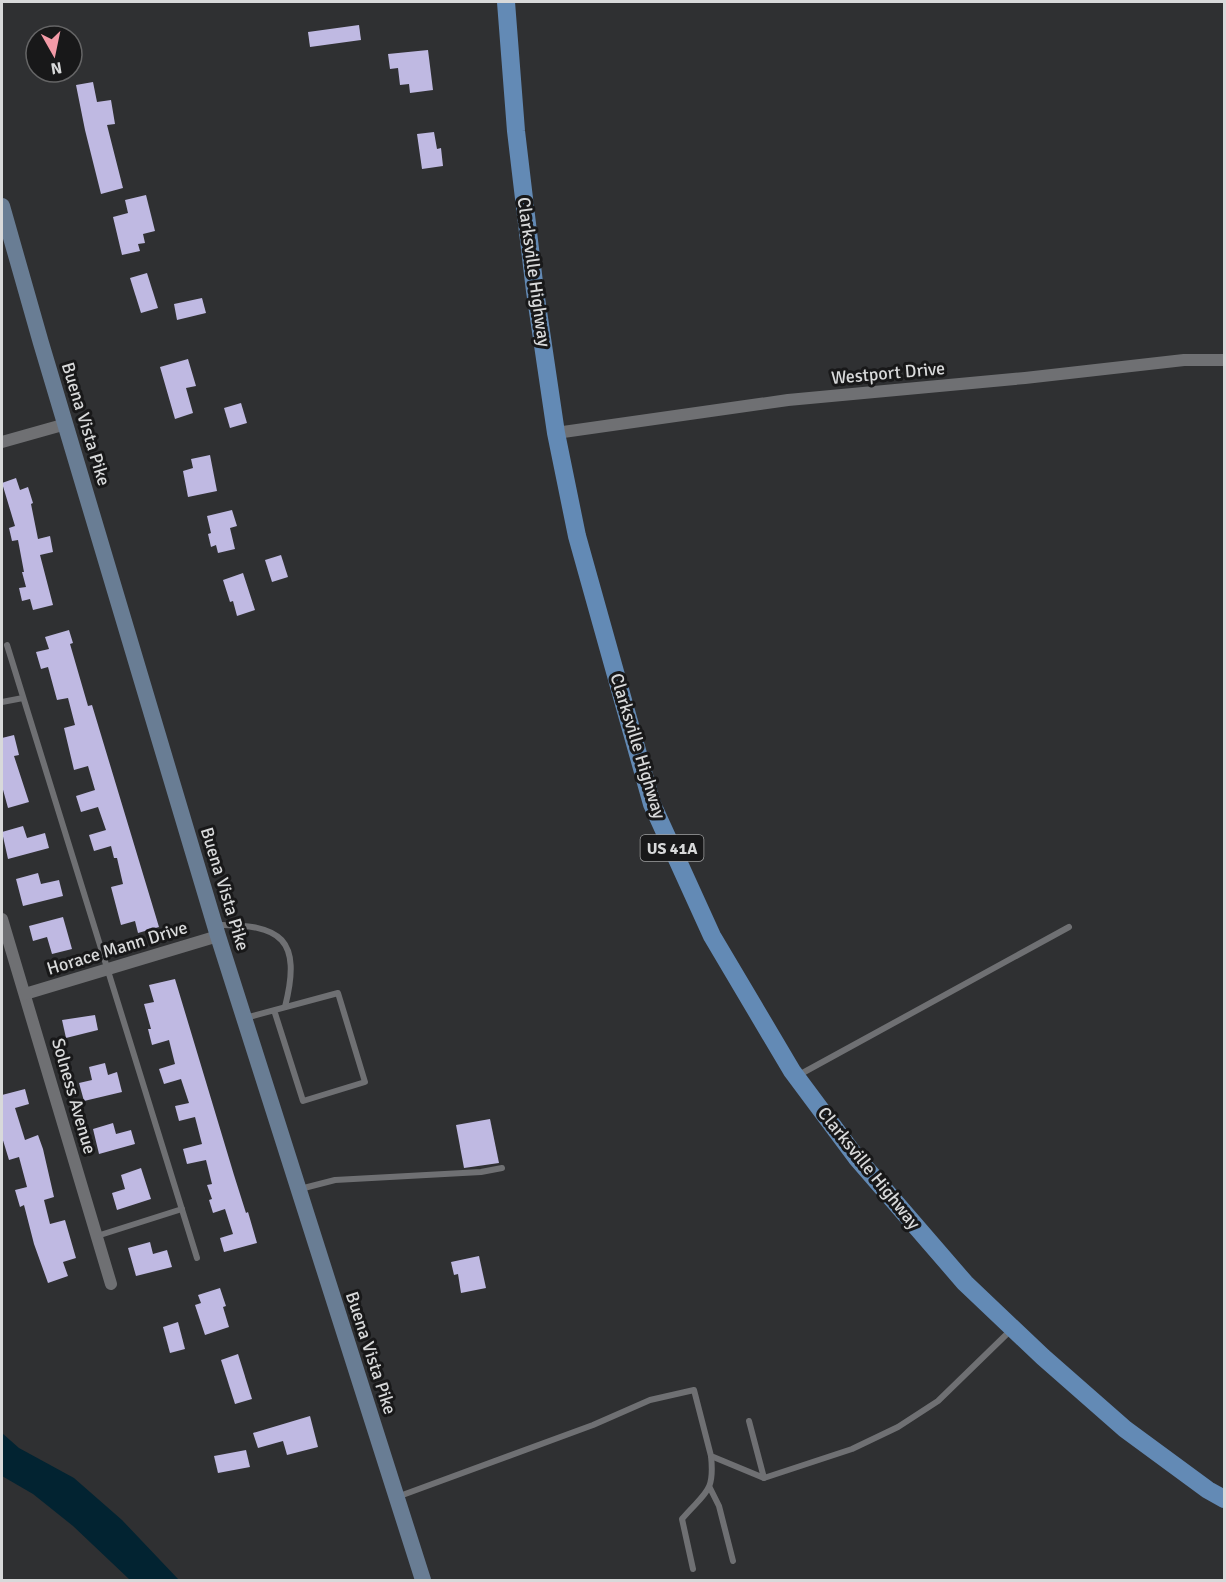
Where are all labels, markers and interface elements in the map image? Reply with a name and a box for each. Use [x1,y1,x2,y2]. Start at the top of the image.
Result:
north arrow [24,24,84,84]
text: N [49,57,63,79]
street label: Clarksville Highway [513,196,555,349]
street label: Westport Drive [830,357,946,389]
street label: Buena Vista Pike [57,360,115,488]
street label: Clarksville Highway [605,671,671,822]
street label: Buena Vista Pike [196,825,254,953]
road number: US 41A [640,835,704,861]
street label: Horace Mann Drive [44,916,190,980]
street label: Solness Avenue [47,1036,101,1156]
street label: Clarksville Highway [813,1102,925,1234]
street label: Buena Vista Pike [341,1289,401,1417]

